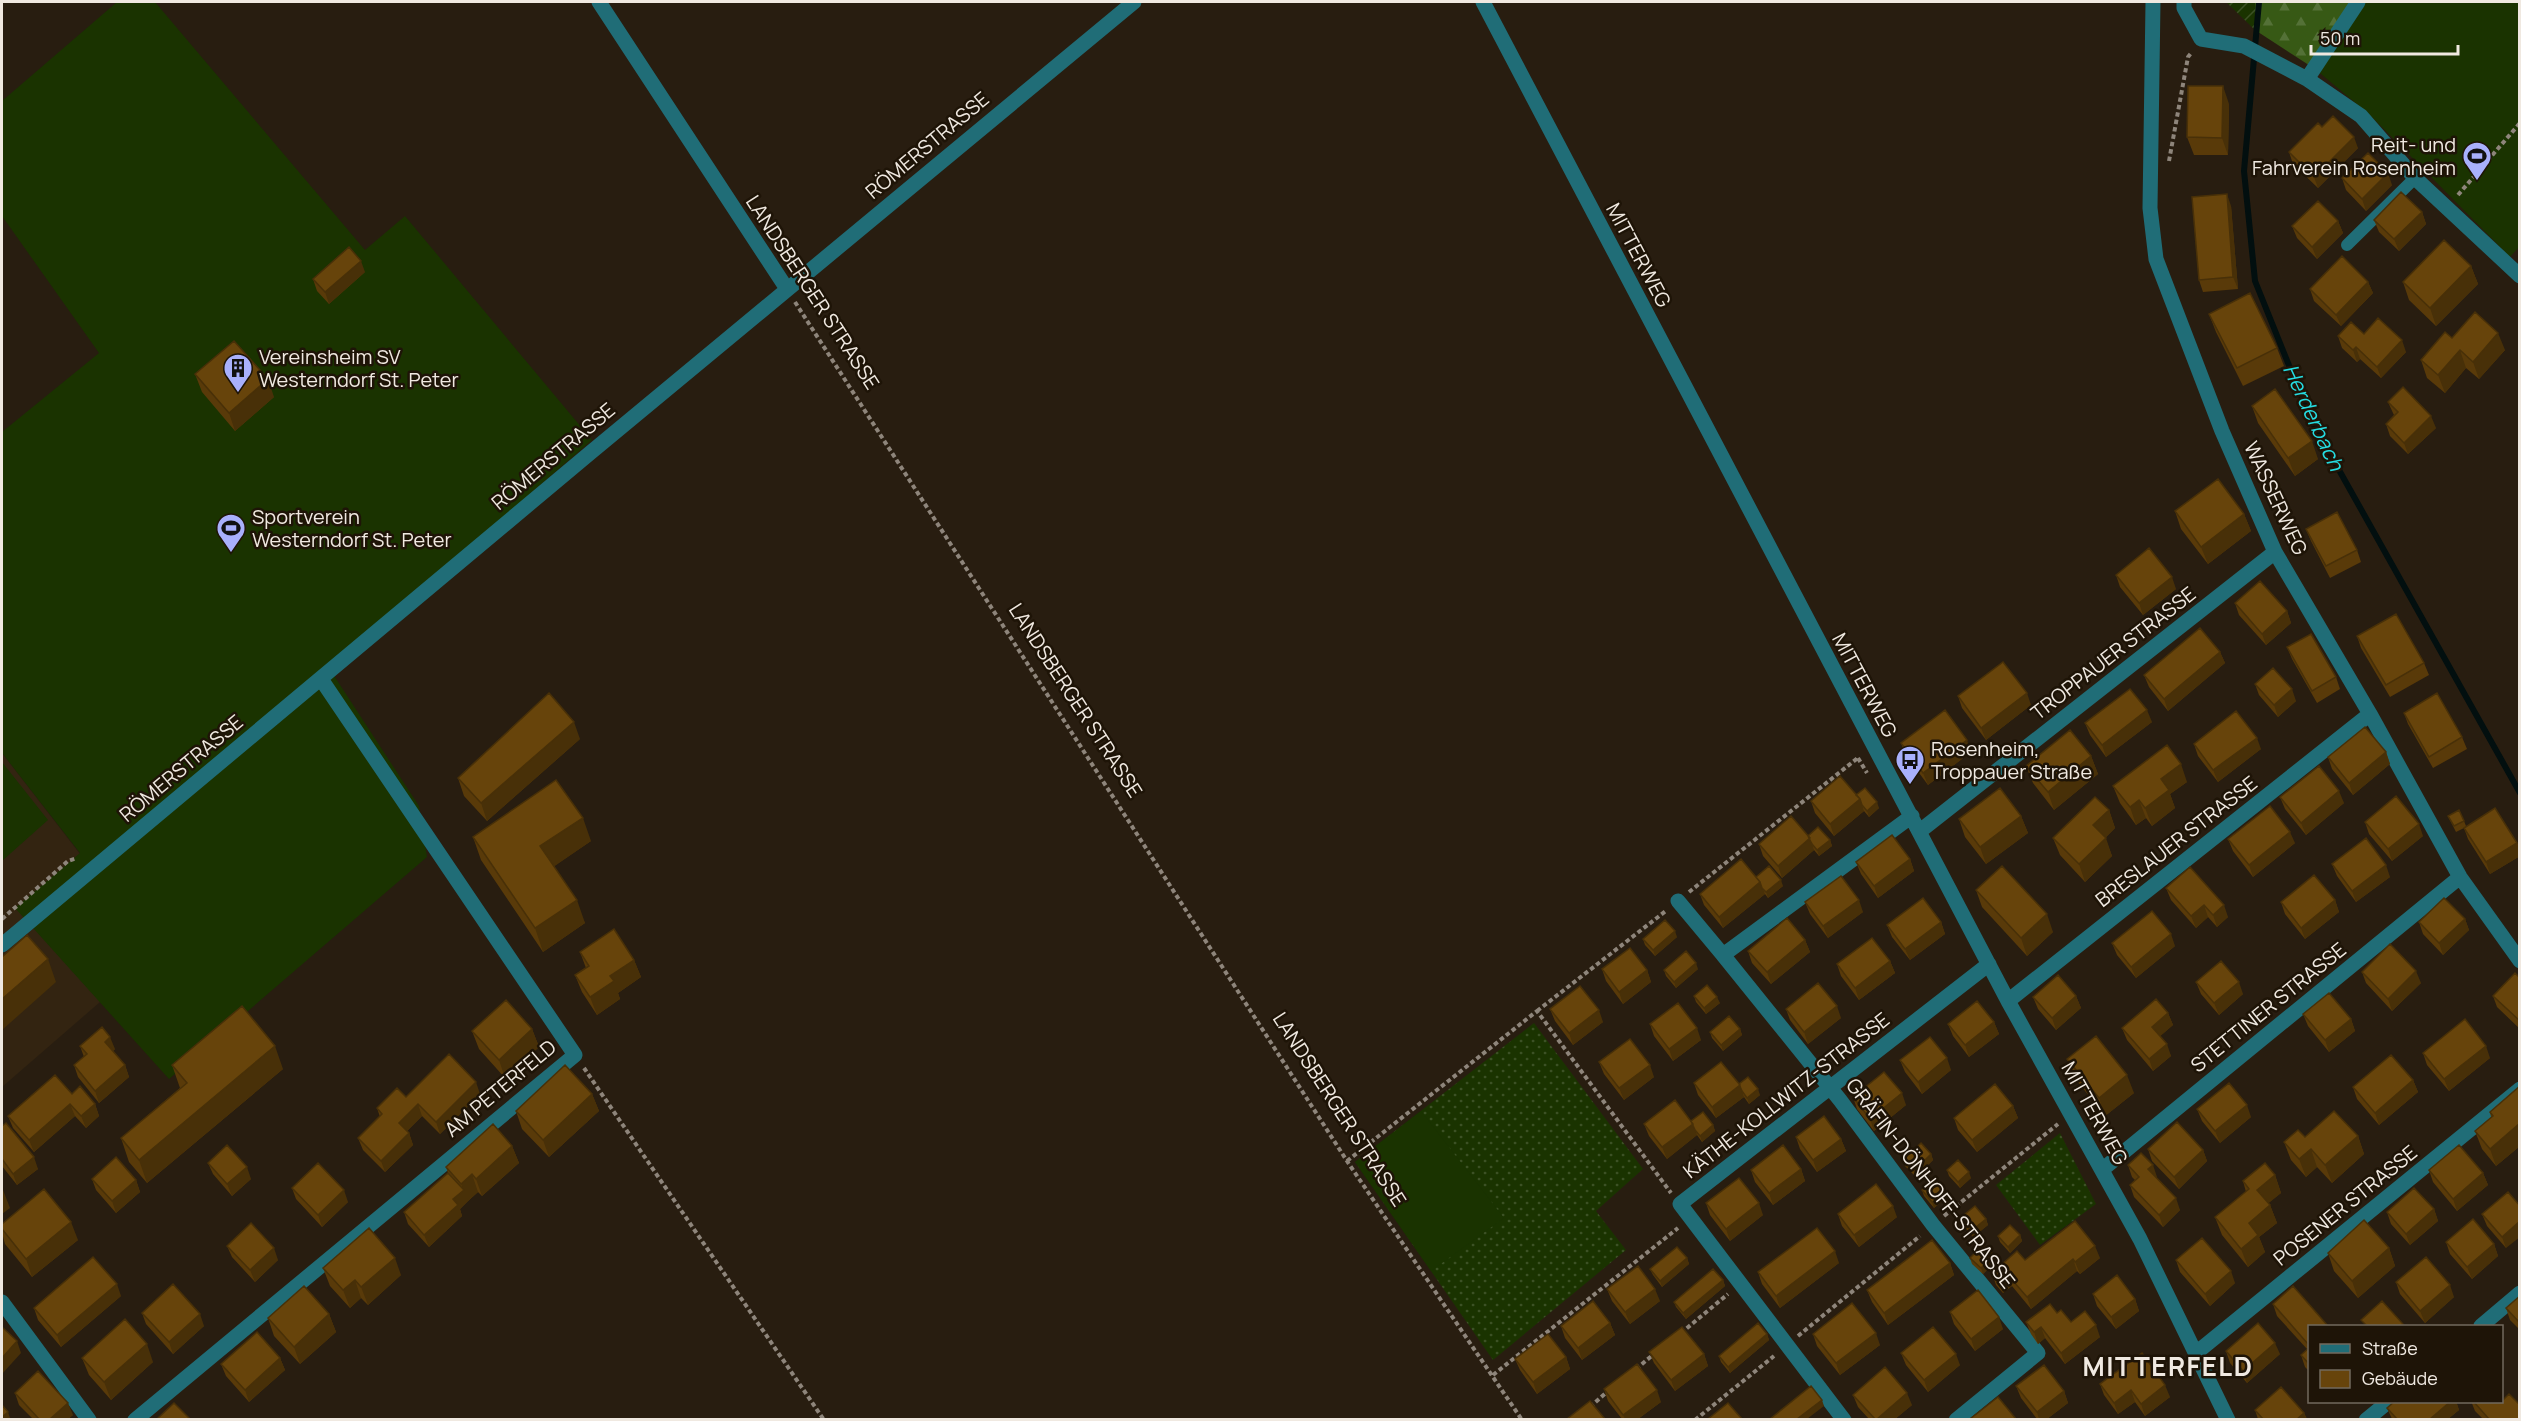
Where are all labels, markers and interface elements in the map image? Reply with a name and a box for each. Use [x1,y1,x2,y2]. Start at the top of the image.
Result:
scale bar [2311,18,2458,56]
text: 50 m [2320,26,2360,50]
street label: RÖMERSTRASSE [860,85,994,205]
place label: Reit- und Fahrverein Rosenheim [2252,131,2456,181]
sports icon: Reit- und Fahrverein Rosenheim [2461,140,2493,182]
street label: LANDSBERGER STRASSE [740,190,886,394]
street label: MITTERWEG [1600,198,1678,312]
place label: Vereinsheim SV Westerndorf St. Peter [259,343,459,393]
building icon: Vereinsheim SV Westerndorf St. Peter [222,352,254,394]
water label: Herderbach [2277,359,2352,476]
street label: RÖMERSTRASSE [486,396,620,516]
street label: WASSERWEG [2238,437,2314,559]
place label: Sportverein Westerndorf St. Peter [252,503,452,553]
sports icon: Sportverein Westerndorf St. Peter [215,512,247,554]
street label: TROPPAUER STRASSE [2025,580,2201,726]
street label: LANDSBERGER STRASSE [1003,598,1149,802]
street label: MITTERWEG [1826,628,1904,742]
street label: RÖMERSTRASSE [114,708,248,828]
place label: Rosenheim, Troppauer Straße [1931,735,2092,785]
bus stop icon: Rosenheim, Troppauer Straße [1894,744,1926,786]
street label: BRESLAUER STRASSE [2090,769,2262,913]
street label: STETTINER STRASSE [2185,936,2351,1078]
street label: KÄTHE-KOLLWITZ-STRASSE [1677,1006,1895,1184]
street label: LANDSBERGER STRASSE [1267,1007,1413,1211]
street label: AM PETERFELD [438,1033,562,1143]
street label: MITTERWEG [2056,1057,2134,1169]
street label: GRÄFIN-DÖNHOFF-STRASSE [1840,1072,2022,1294]
street label: POSENER STRASSE [2268,1139,2422,1271]
legend [2308,1325,2503,1403]
text: Straße [2362,1336,2418,1360]
district label: MITTERFELD [2083,1348,2253,1384]
text: Gebäude [2362,1366,2438,1390]

